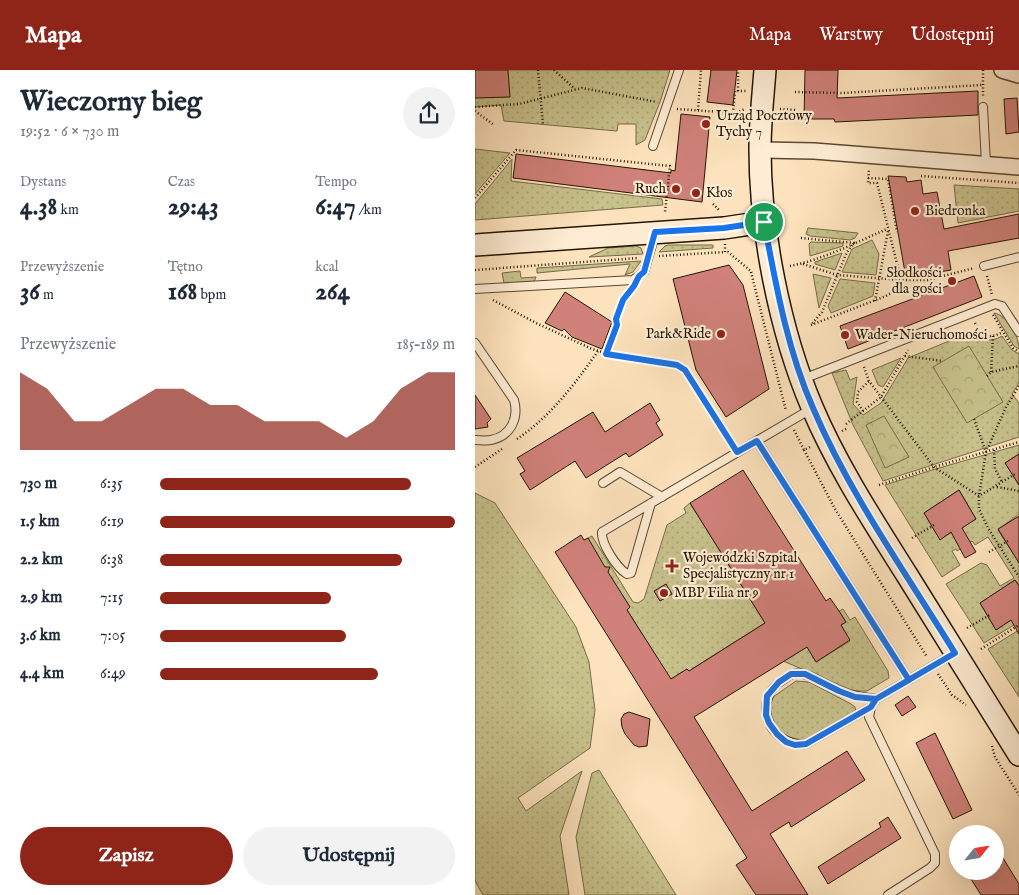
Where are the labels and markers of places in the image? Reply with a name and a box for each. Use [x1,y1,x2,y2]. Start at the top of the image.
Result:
place label: Urząd Pocztowy Tychy 7 [716,107,812,141]
marker: Urząd Pocztowy Tychy 7 [700,118,712,130]
place label: Ruch [635,180,667,198]
marker: Ruch [670,183,682,195]
place label: Kłos [706,184,732,202]
marker: Kłos [690,187,702,199]
pin [743,201,785,243]
place label: Biedronka [925,202,986,220]
marker: Biedronka [909,205,921,217]
place label: Słodkości dla gości [886,264,942,298]
marker: Słodkości dla gości [946,275,958,287]
place label: Park&Ride [646,325,712,343]
place label: Wader-Nieruchomości [855,326,988,344]
marker: Park&Ride [715,328,727,340]
marker: Wader-Nieruchomości [839,329,851,341]
place label: Wojewódzki Szpital Specjalistyczny nr 1 [683,549,797,583]
marker: Wojewódzki Szpital Specjalistyczny nr 1 [665,559,679,573]
place label: MBP Filia nr 9 [674,584,759,602]
marker: MBP Filia nr 9 [658,587,670,599]

